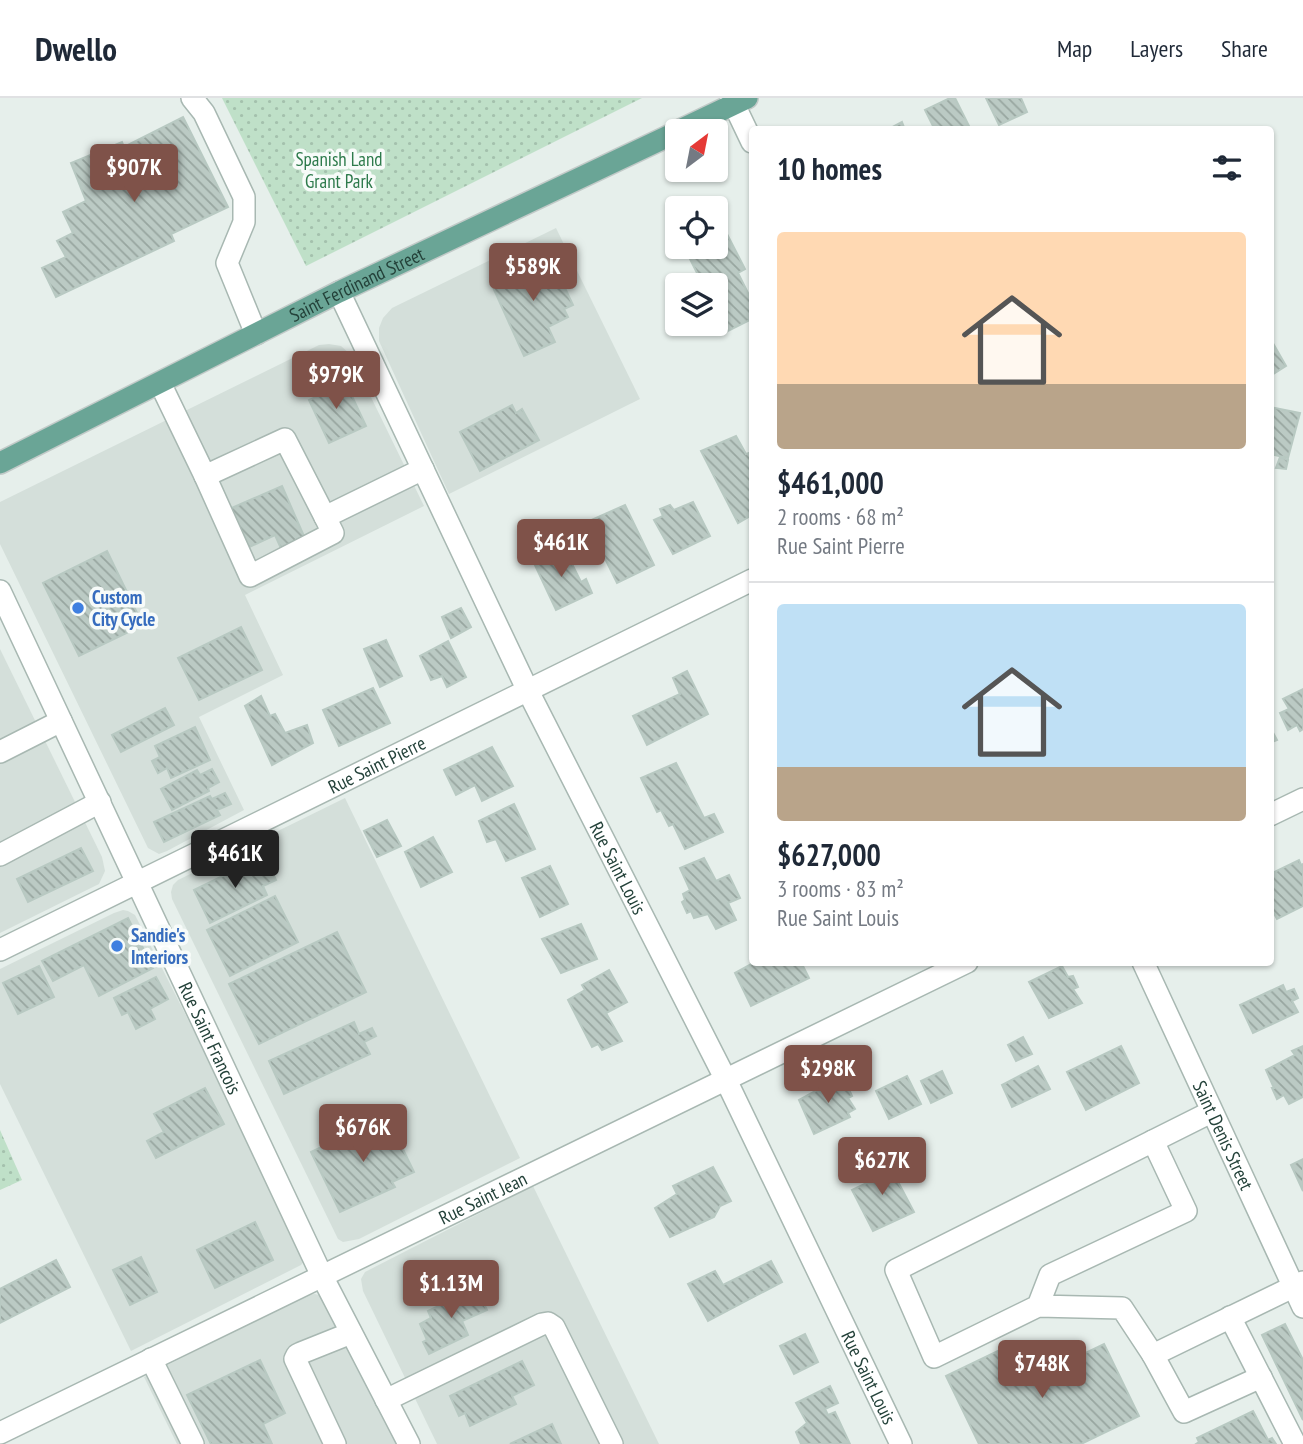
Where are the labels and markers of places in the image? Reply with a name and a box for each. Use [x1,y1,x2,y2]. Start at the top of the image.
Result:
pin: $907K [85,144,183,204]
pin: $589K [484,244,582,303]
pin: $979K [287,352,385,411]
pin: $461K [512,519,610,579]
place label: Custom City Cycle [92,585,156,631]
marker: Custom City Cycle [70,600,86,616]
pin: $461K [186,830,284,890]
place label: Sandie's Interiors [131,923,189,969]
marker: Sandie's Interiors [109,938,125,954]
pin: $298K [779,1046,877,1105]
pin: $676K [314,1104,412,1164]
pin: $627K [833,1138,931,1197]
pin: $1.13M [394,1260,508,1320]
pin: $748K [993,1340,1091,1400]

